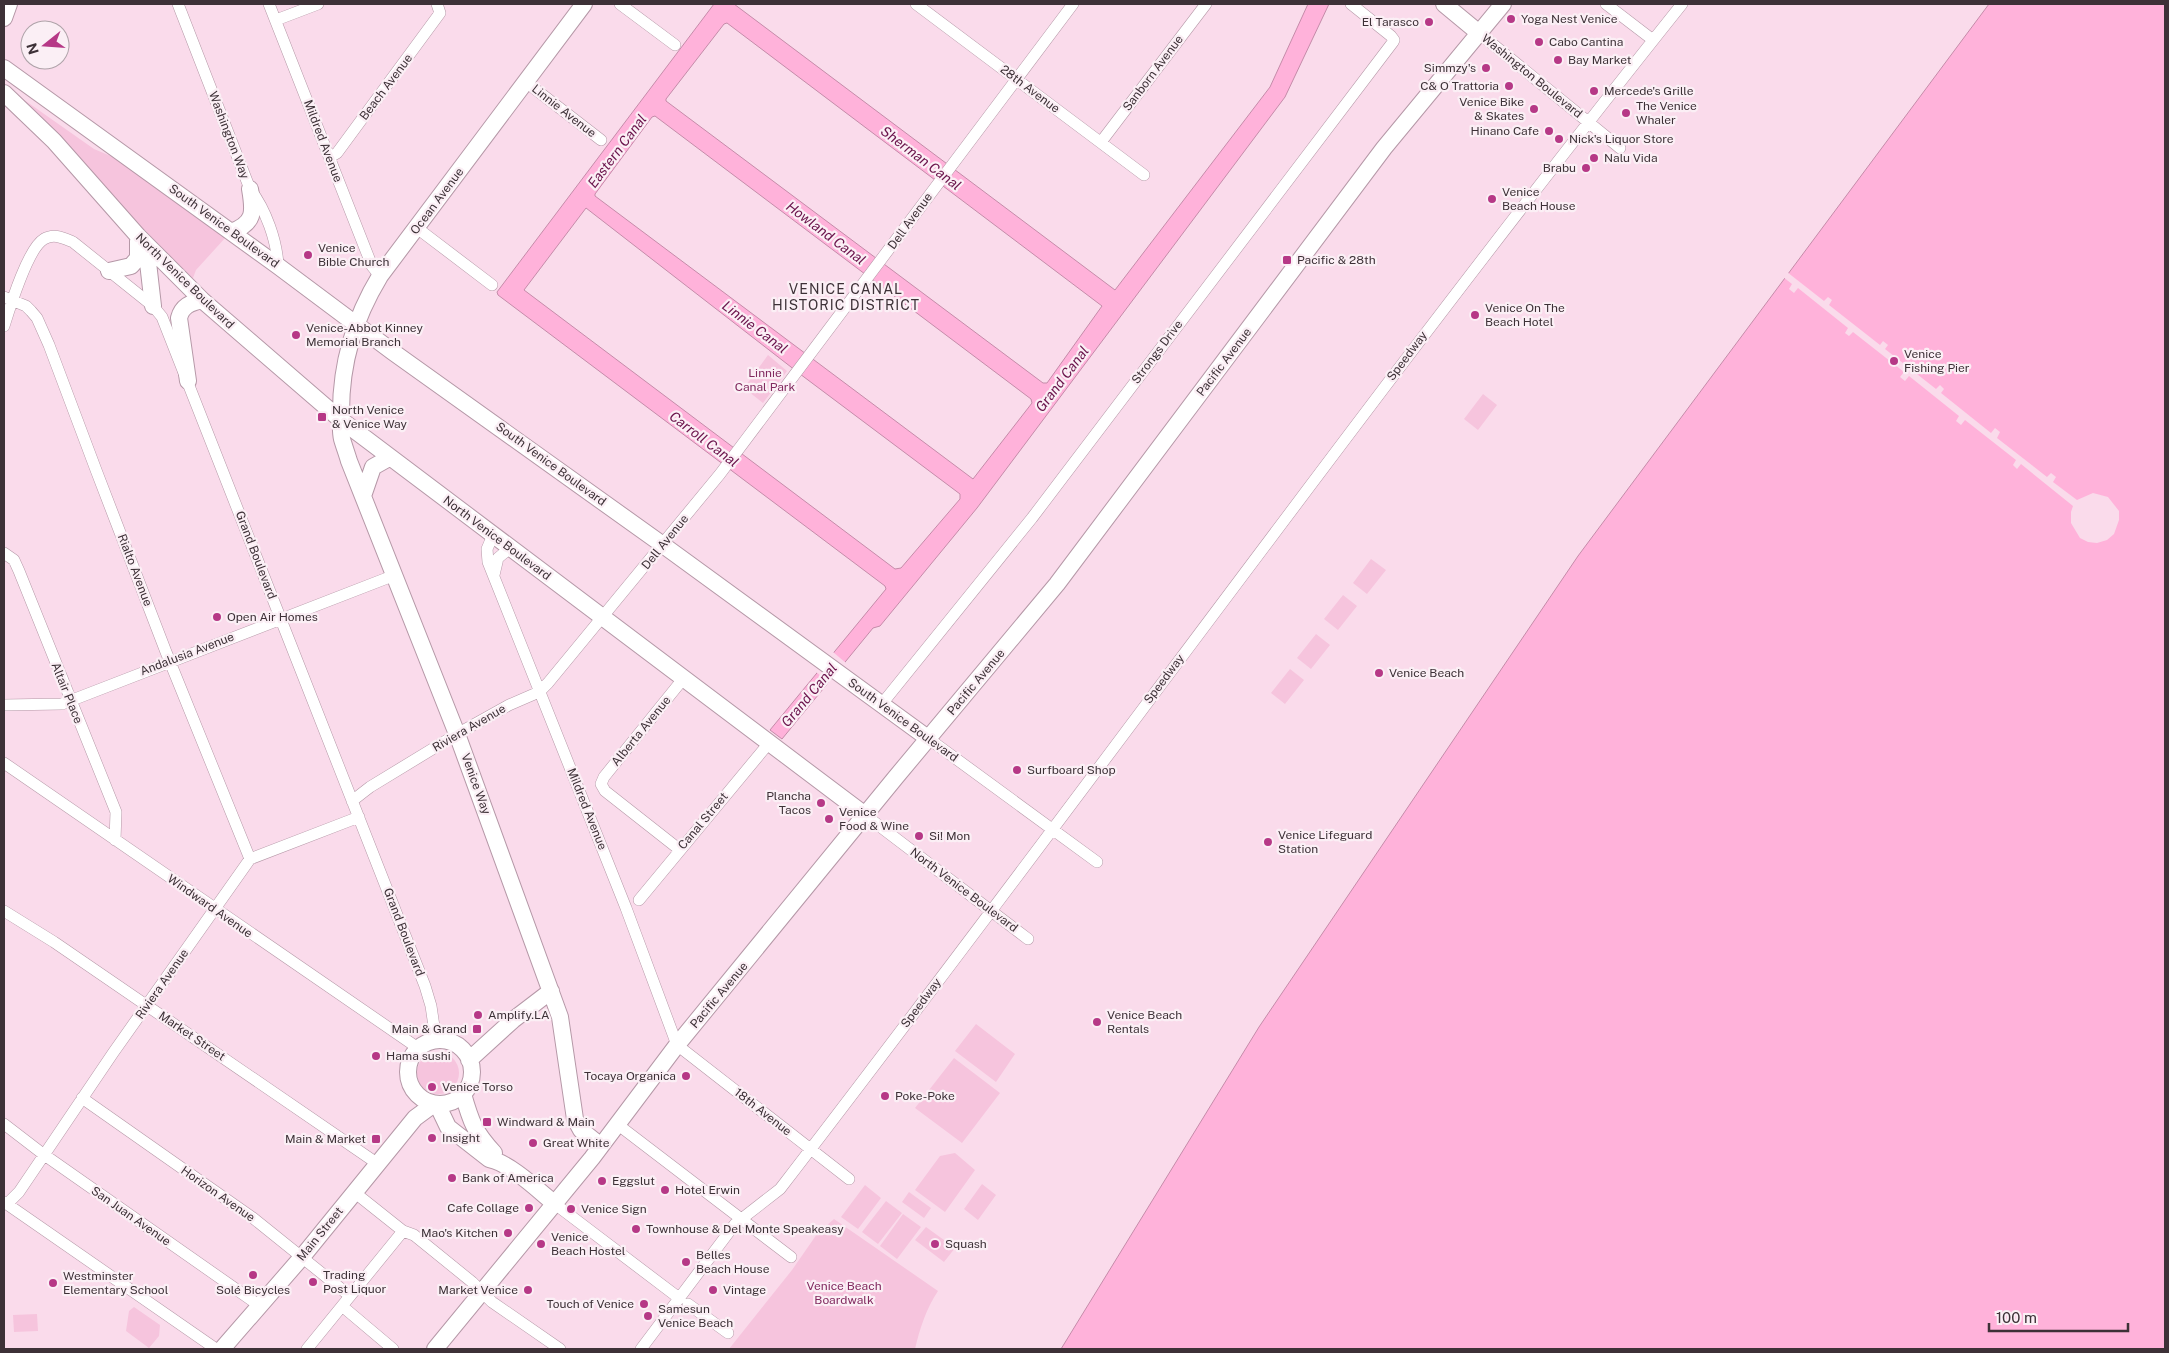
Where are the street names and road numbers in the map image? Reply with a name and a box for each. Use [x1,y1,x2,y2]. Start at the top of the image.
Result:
street label: Washington Boulevard [1479,31,1585,121]
street label: Sanborn Avenue [1120,32,1186,114]
street label: Beach Avenue [357,51,415,123]
street label: 28th Avenue [998,62,1063,116]
street label: Linnie Avenue [529,82,599,141]
street label: Washington Way [206,89,252,181]
street label: Mildred Avenue [301,98,345,184]
street label: Ocean Avenue [407,165,467,237]
street label: South Venice Boulevard [166,181,282,271]
street label: Dell Avenue [885,190,935,252]
street label: North Venice Boulevard [133,230,237,332]
street label: Strongs Drive [1129,317,1185,386]
street label: Pacific Avenue [1194,325,1254,399]
street label: Speedway [1384,328,1430,383]
street label: South Venice Boulevard [493,419,609,509]
street label: North Venice Boulevard [440,493,554,583]
street label: Grand Boulevard [233,509,279,601]
street label: Dell Avenue [639,512,691,572]
street label: Rialto Avenue [115,532,155,608]
street label: Andalusia Avenue [138,630,236,678]
street label: Pacific Avenue [944,646,1008,718]
street label: Speedway [1141,651,1187,706]
street label: Altair Place [48,660,86,726]
street label: South Venice Boulevard [845,675,961,765]
street label: Alberta Avenue [609,693,674,769]
street label: Riviera Avenue [430,701,508,755]
street label: Venice Way [459,752,494,817]
street label: Mildred Avenue [564,766,610,852]
street label: Canal Street [675,789,731,852]
street label: North Venice Boulevard [907,845,1021,935]
street label: Windward Avenue [165,871,255,941]
street label: Grand Boulevard [381,886,427,978]
street label: Riviera Avenue [133,946,191,1022]
street label: Pacific Avenue [687,959,751,1031]
street label: Speedway [898,975,944,1030]
street label: Market Street [156,1009,228,1064]
street label: 18th Avenue [732,1085,794,1139]
street label: Horizon Avenue [178,1163,258,1225]
street label: San Juan Avenue [89,1183,174,1249]
street label: Main Street [294,1204,346,1264]

